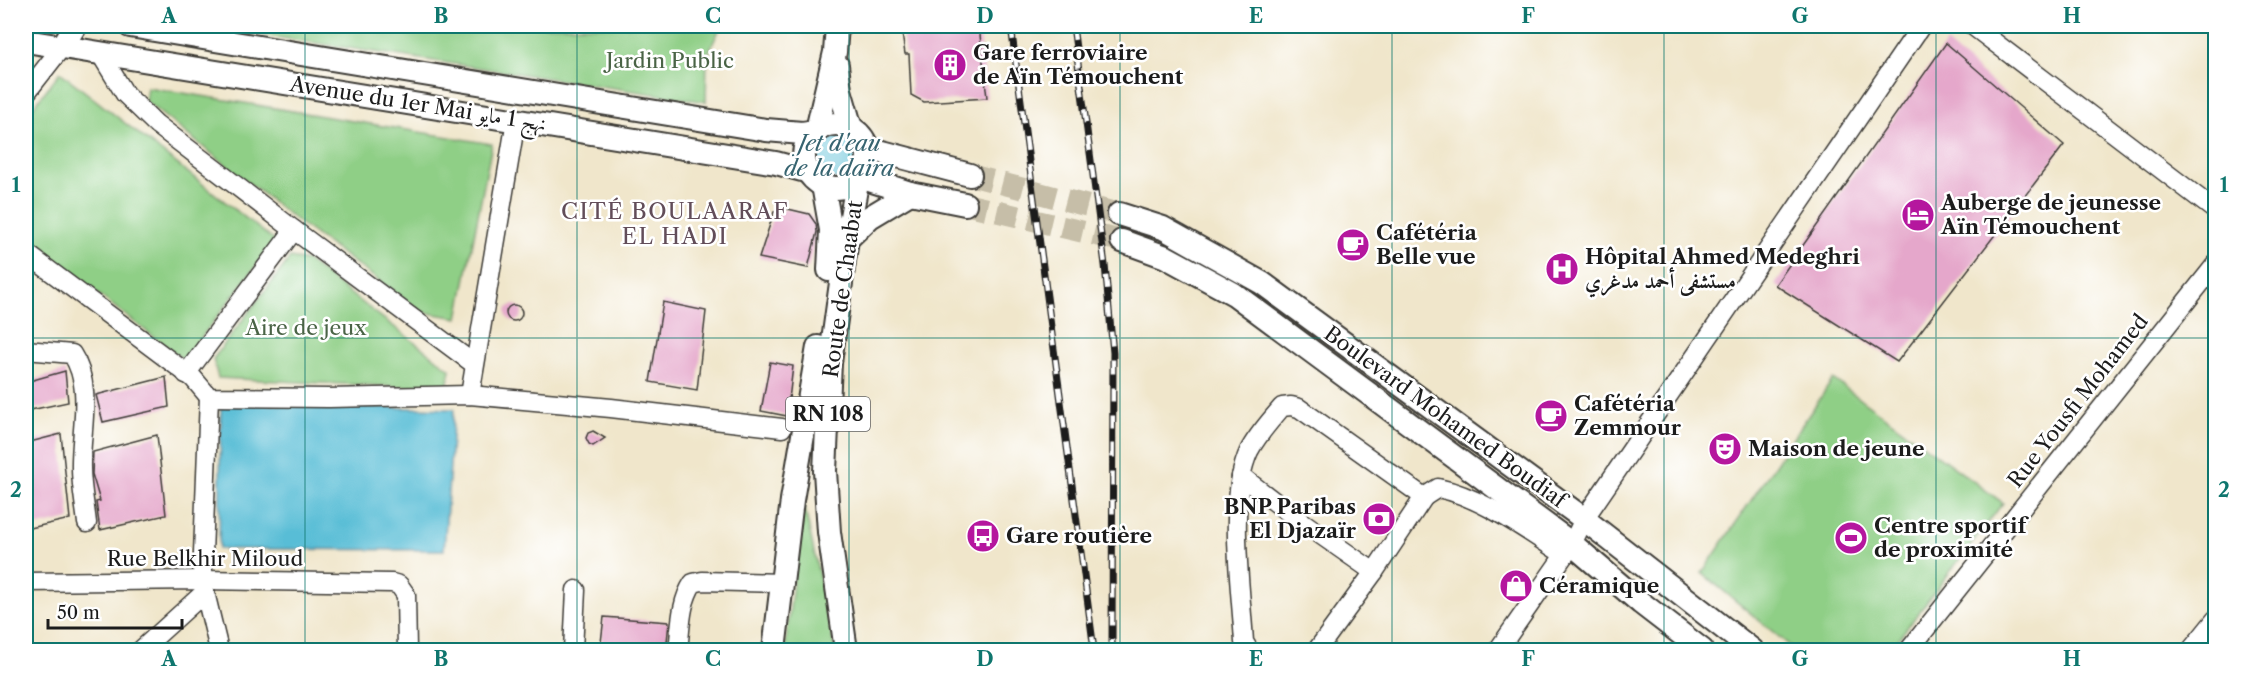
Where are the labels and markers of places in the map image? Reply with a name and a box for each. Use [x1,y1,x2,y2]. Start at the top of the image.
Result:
place label: Gare ferroviaire de Aïn Témouchent [973,40,1184,89]
building icon: Gare ferroviaire de Aïn Témouchent [932,47,968,83]
place label: Auberge de jeunesse Aïn Témouchent [1940,190,2161,239]
hotel icon: Auberge de jeunesse Aïn Témouchent [1900,197,1936,233]
place label: Cafétéria Belle vue [1376,220,1478,269]
cafe icon: Cafétéria Belle vue [1335,227,1371,263]
place label: Hôpital Ahmed Medeghri مستشفى أحمد مدغري [1585,244,1860,298]
hospital icon: Hôpital Ahmed Medeghri مستشفى أحمد مدغري [1544,251,1580,287]
place label: Cafétéria Zemmour [1574,391,1682,440]
cafe icon: Cafétéria Zemmour [1533,398,1569,434]
theatre icon: Maison de jeune [1707,431,1743,467]
place label: Maison de jeune [1748,436,1925,461]
place label: BNP Paribas El Djazaïr [1224,494,1357,543]
bank icon: BNP Paribas El Djazaïr [1361,501,1397,537]
place label: Centre sportif de proximité [1874,513,2029,562]
bus stop icon: Gare routière [965,518,1001,554]
sports icon: Centre sportif de proximité [1833,520,1869,556]
place label: Gare routière [1006,523,1152,548]
shop icon: Céramique [1498,568,1534,604]
place label: Céramique [1539,573,1659,598]

